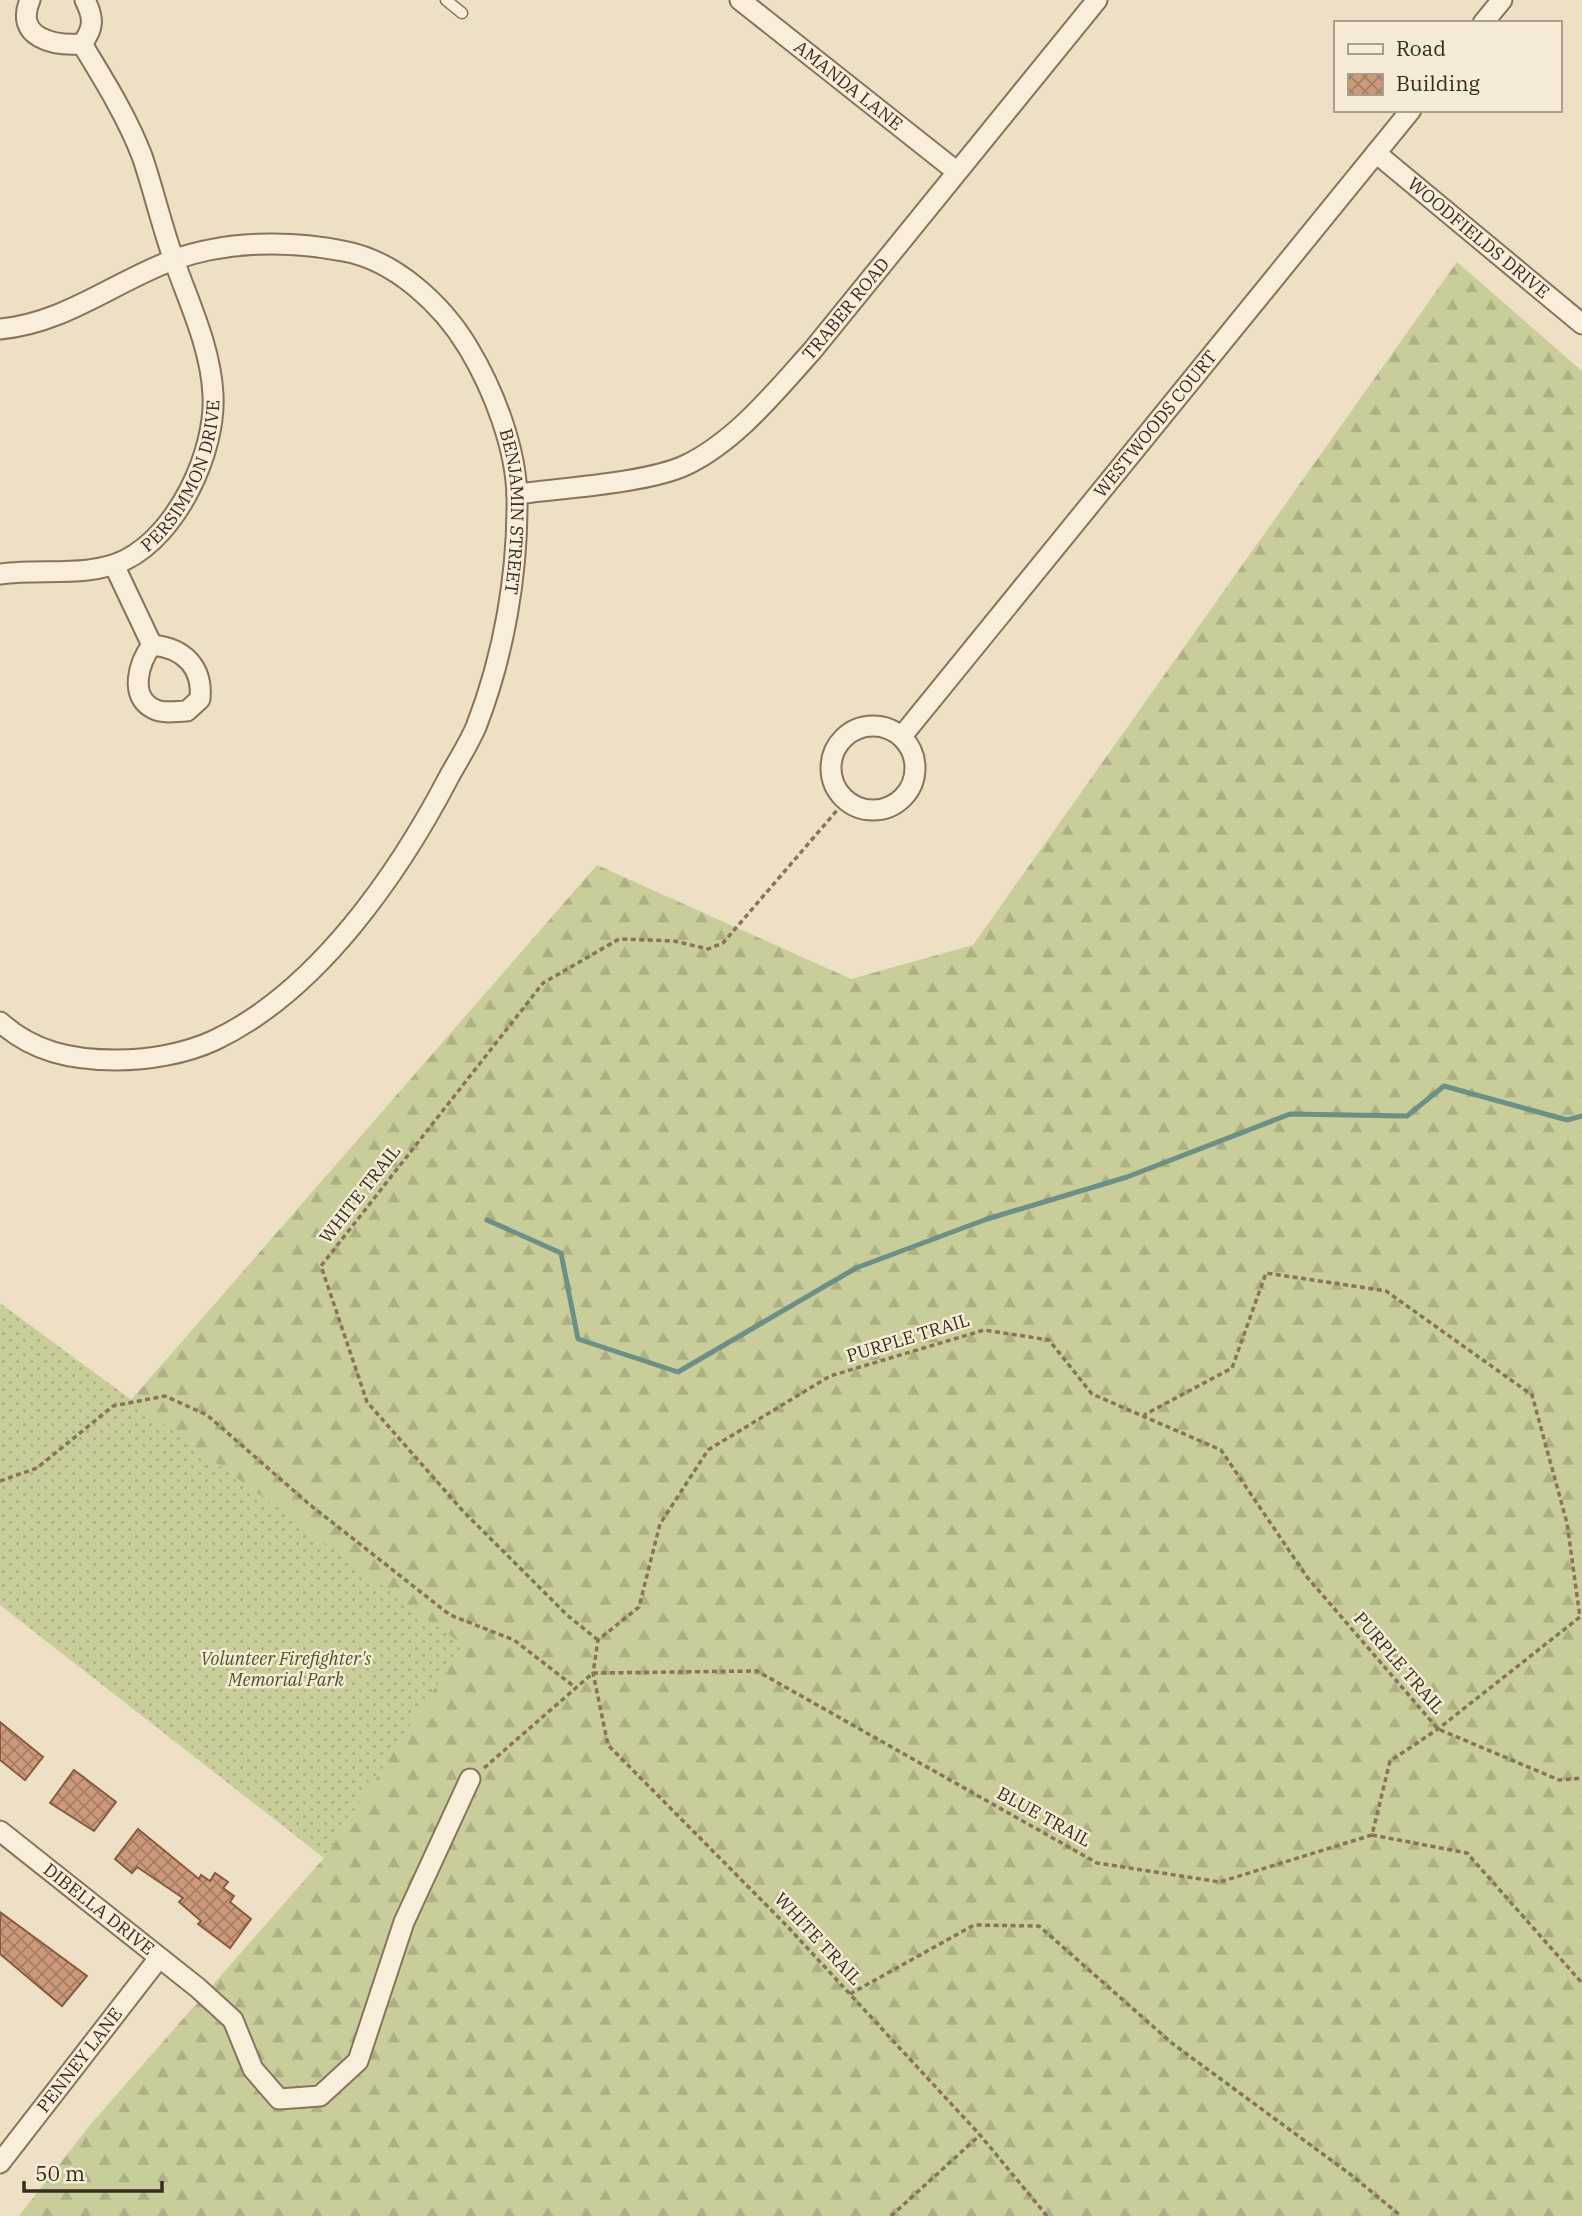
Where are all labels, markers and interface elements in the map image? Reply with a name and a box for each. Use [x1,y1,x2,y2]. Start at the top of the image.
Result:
legend [1334,21,1561,112]
text: Road [1396,34,1446,62]
street label: AMANDA LANE [790,35,907,135]
text: Building [1396,69,1481,97]
street label: WOODFIELDS DRIVE [1403,172,1554,303]
street label: TRABER ROAD [797,253,894,365]
street label: WESTWOODS COURT [1089,345,1222,502]
street label: PERSIMMON DRIVE [136,399,224,557]
street label: BENJAMIN STREET [494,426,529,596]
street label: WHITE TRAIL [314,1140,405,1247]
street label: PURPLE TRAIL [844,1308,972,1367]
street label: PURPLE TRAIL [1349,1607,1450,1718]
park label: Volunteer Firefighter's Memorial Park [200,1647,372,1691]
street label: BLUE TRAIL [993,1781,1095,1852]
street label: DIBELLA DRIVE [39,1858,159,1960]
street label: WHITE TRAIL [770,1887,867,1990]
street label: PENNEY LANE [31,2003,127,2117]
scale bar [24,2150,163,2194]
text: 50 m [35,2159,85,2187]

